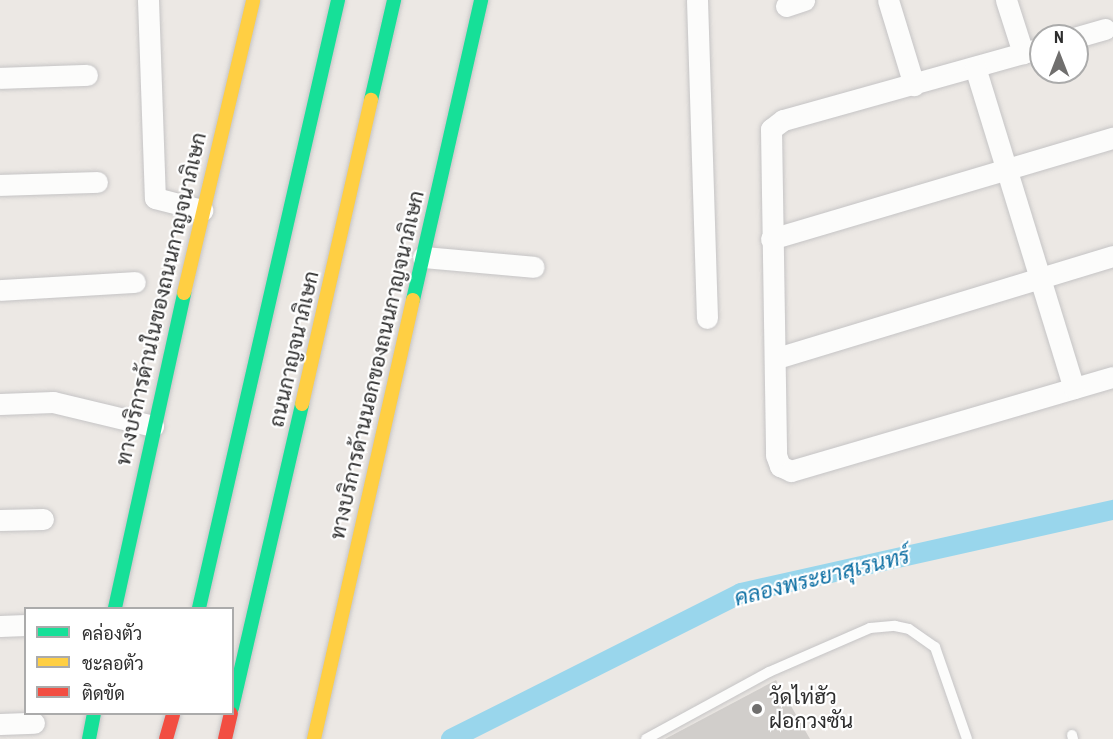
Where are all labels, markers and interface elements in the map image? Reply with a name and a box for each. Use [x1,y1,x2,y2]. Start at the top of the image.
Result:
north arrow [1029,24,1089,84]
text: N [1054,28,1064,47]
street label: ทางบริการด้านในของถนนกาญจนาภิเษก [110,130,212,468]
street label: ทางบริการด้านนอกของถนนกาญจนาภิเษก [325,188,429,542]
street label: ถนนกาญจนาภิเษก [264,268,324,430]
water label: คลองพระยาสุเรนทร์ [732,542,912,612]
legend [24,607,234,715]
text: คล่องตัว [82,623,142,644]
text: ชะลอตัว [82,653,144,674]
text: ติดขัด [82,683,125,704]
place label: วัดไท่ฮัว ฝอกวงซัน [769,684,853,734]
marker: วัดไท่ฮัว ฝอกวงซัน [750,702,764,716]

